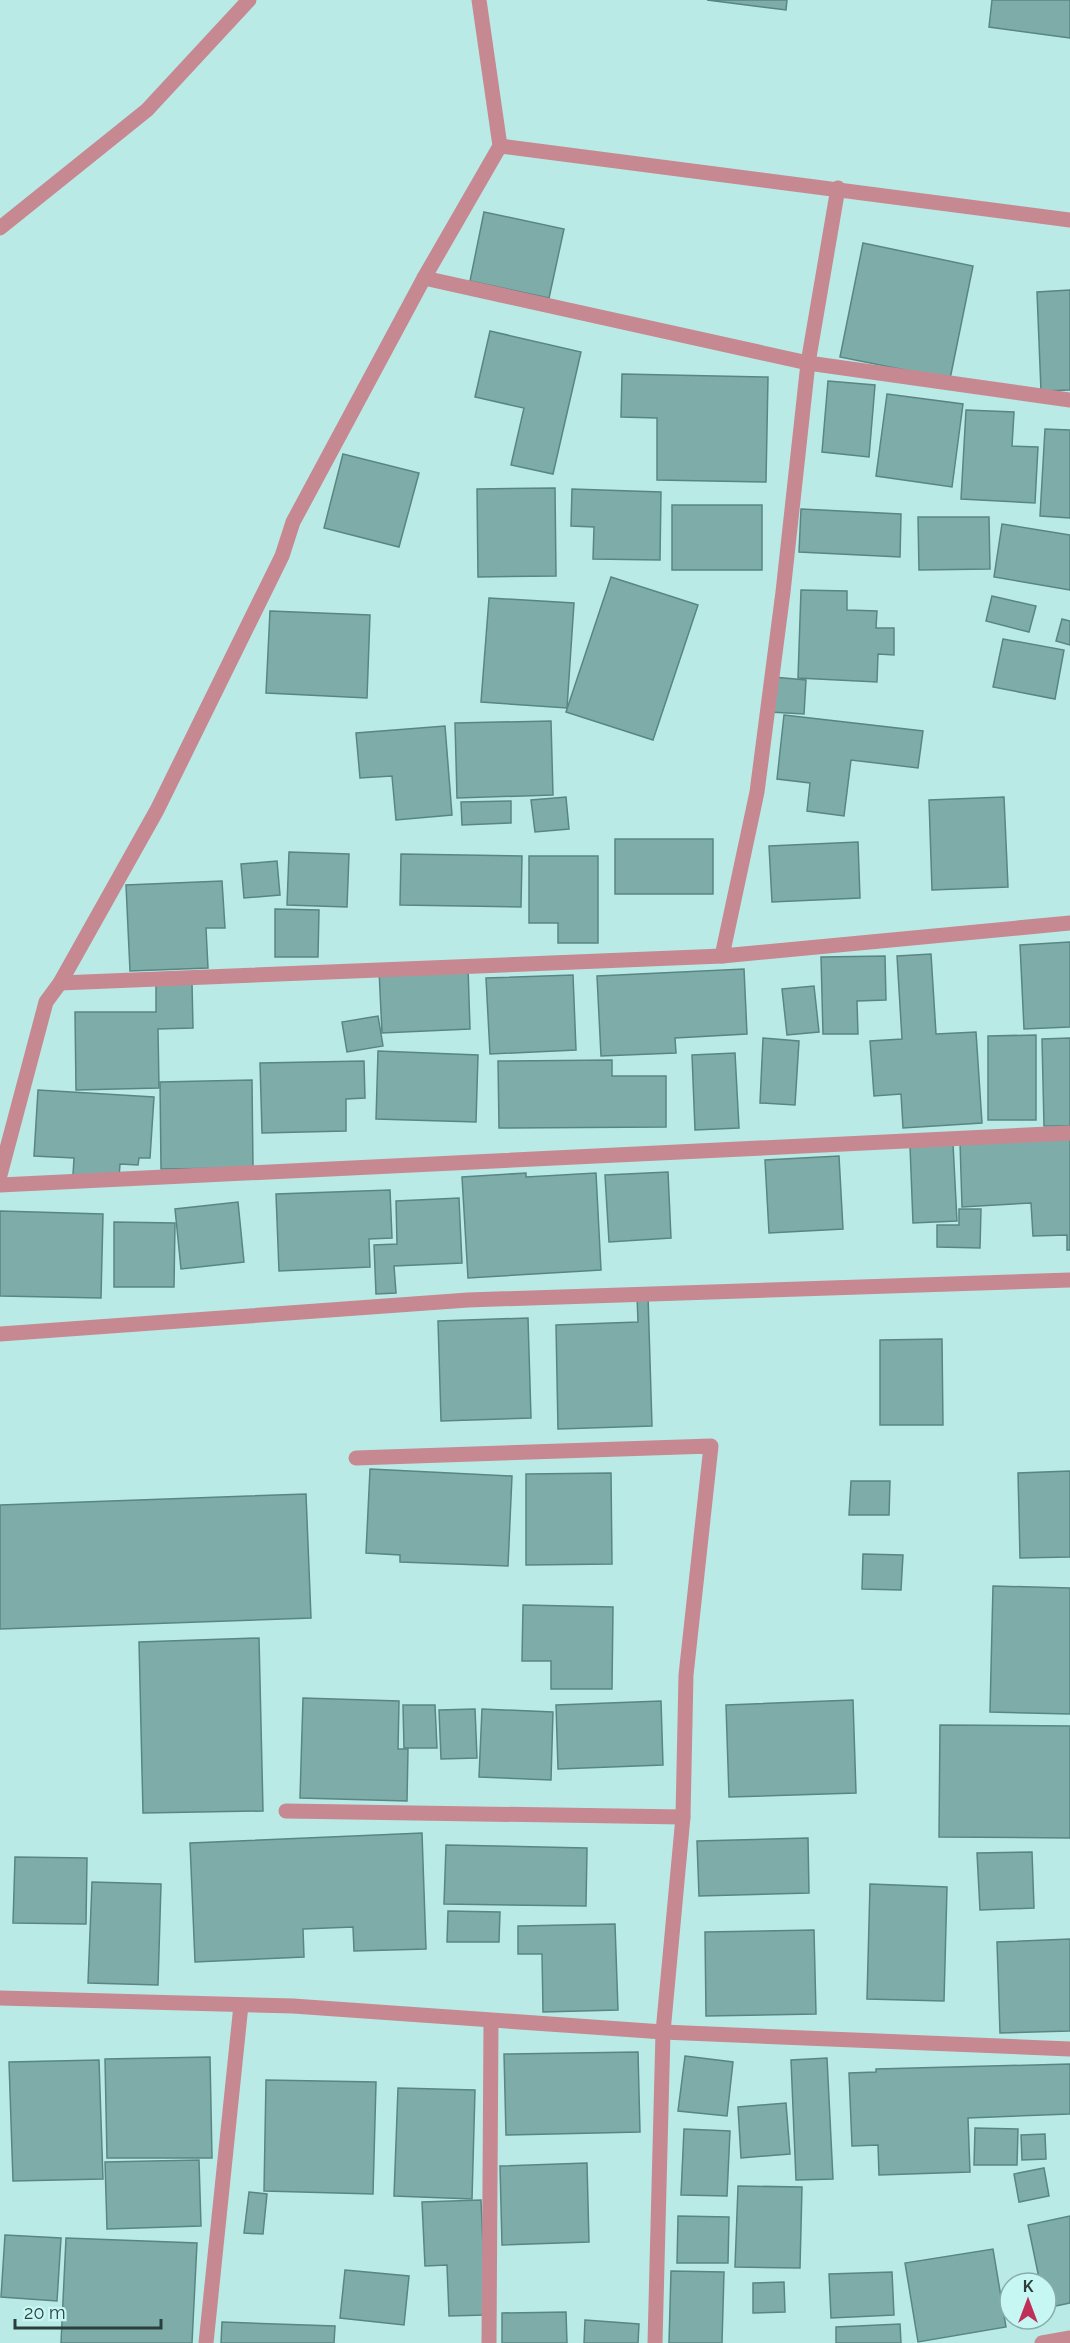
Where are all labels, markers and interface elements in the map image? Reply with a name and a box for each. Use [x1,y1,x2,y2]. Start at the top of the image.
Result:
north arrow [998,2271,1058,2331]
text: K [1023,2277,1034,2296]
scale bar [15,2292,160,2330]
text: 20 m [24,2302,66,2323]

